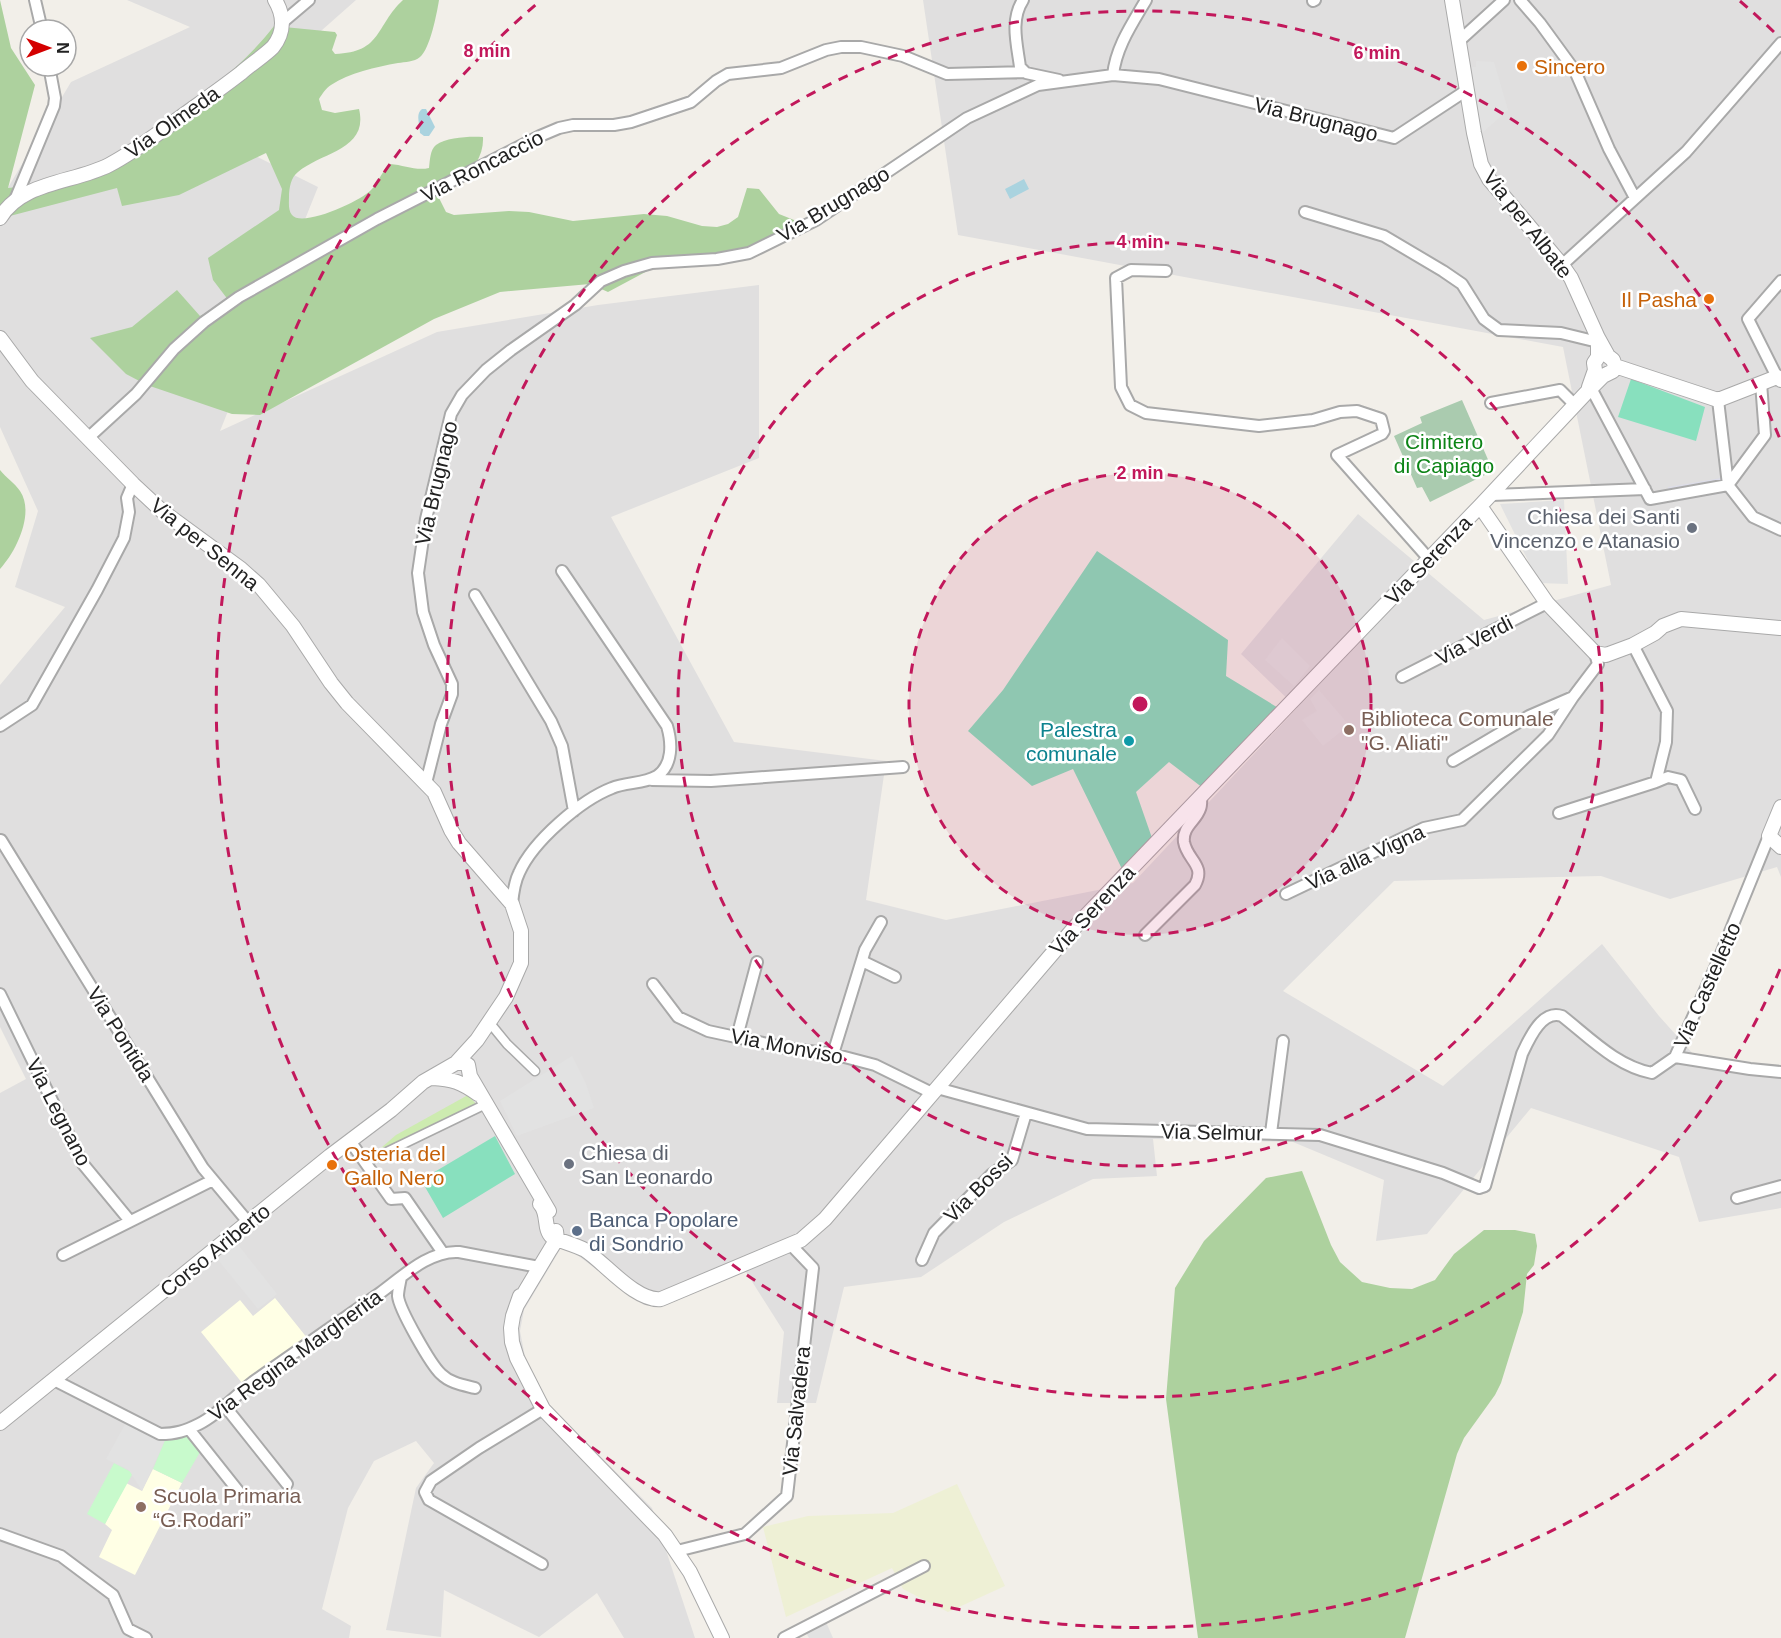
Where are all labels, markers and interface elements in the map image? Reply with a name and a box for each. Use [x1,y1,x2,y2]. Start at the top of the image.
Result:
north arrow [18,18,78,78]
text: 8 min [463,41,511,61]
text: N [54,42,71,54]
text: 6 min [1353,43,1401,63]
place label: Sincero [1534,55,1605,78]
marker: Sincero [1515,59,1529,73]
street label: Via Olmeda [121,81,224,163]
street label: Via Brugnago [1252,92,1380,146]
street label: Via Roncaccio [417,125,547,207]
street label: Via Brugnago [773,161,893,247]
street label: Via per Albate [1479,166,1577,282]
text: 4 min [1116,232,1164,252]
place label: Il Pasha [1621,288,1697,311]
marker: Il Pasha [1702,292,1716,306]
street label: Via Brugnago [411,419,461,547]
park label: Cimitero di Capiago [1394,430,1494,477]
text: 2 min [1116,463,1164,483]
street label: Via per Senna [146,493,264,595]
place label: Chiesa dei Santi Vincenzo e Atanasio [1490,505,1680,552]
street label: Via Serenza [1380,511,1476,609]
marker: Chiesa dei Santi Vincenzo e Atanasio [1685,521,1699,535]
street label: Via Verdi [1432,611,1516,669]
centre of rings [1130,694,1150,714]
place label: Biblioteca Comunale "G. Aliati" [1361,707,1554,754]
place label: Palestra comunale [1026,718,1117,765]
marker: Biblioteca Comunale "G. Aliati" [1342,723,1356,737]
marker: Palestra comunale [1122,734,1136,748]
street label: Via alla Vigna [1302,819,1428,894]
street label: Via Serenza [1045,860,1140,960]
street label: Via Castelletto [1669,919,1745,1051]
street label: Via Pontida [83,983,159,1086]
street label: Via Monviso [729,1024,845,1068]
street label: Via Legnano [22,1054,96,1170]
street label: Via Selmur [1161,1120,1263,1144]
place label: Chiesa di San Leonardo [581,1141,713,1188]
place label: Osteria del Gallo Nero [344,1142,446,1189]
street label: Via Bossi [939,1149,1017,1227]
marker: Chiesa di San Leonardo [562,1157,576,1171]
marker: Osteria del Gallo Nero [325,1158,339,1172]
street label: Corso Ariberto [156,1199,274,1301]
place label: Banca Popolare di Sondrio [589,1208,738,1255]
marker: Banca Popolare di Sondrio [570,1224,584,1238]
street label: Via Regina Margherita [204,1284,386,1426]
street label: Via Salvadera [778,1345,814,1477]
place label: Scuola Primaria “G.Rodari” [153,1484,302,1531]
marker: Scuola Primaria “G.Rodari” [134,1500,148,1514]

